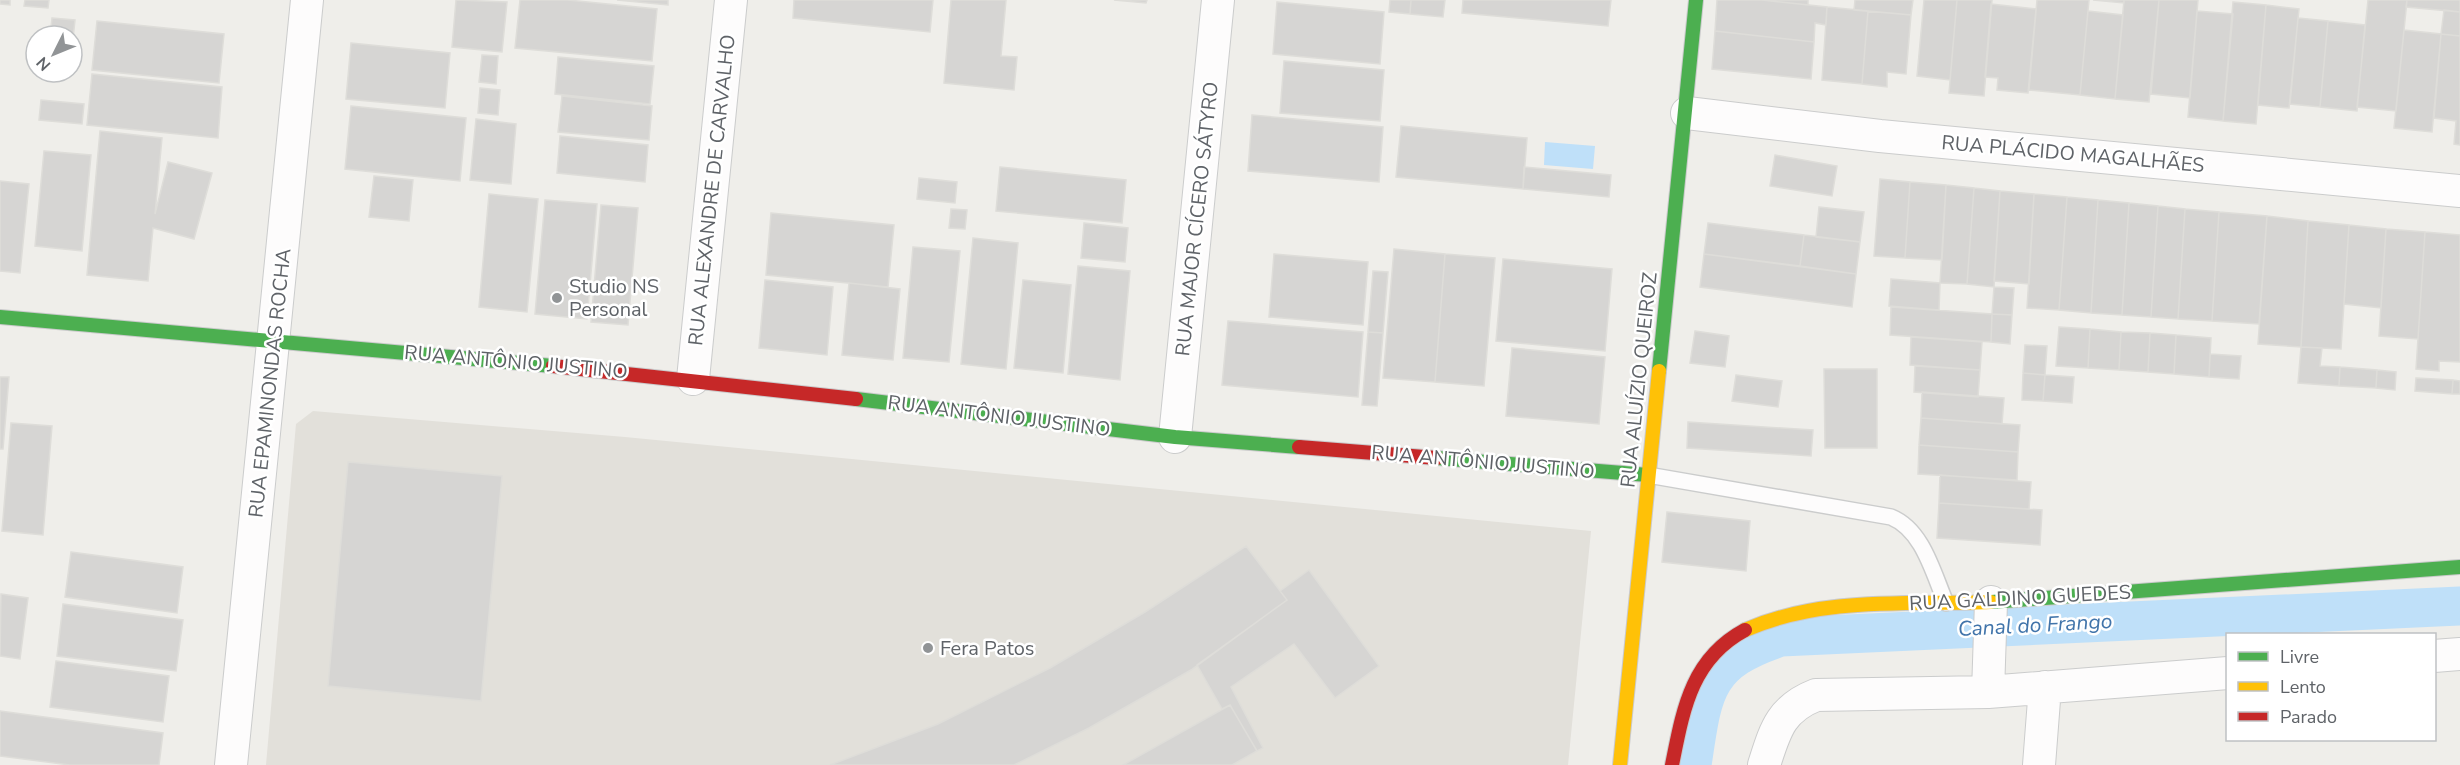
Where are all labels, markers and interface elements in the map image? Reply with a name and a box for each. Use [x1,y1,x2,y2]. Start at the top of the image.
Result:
north arrow [24,24,84,84]
street label: RUA ALEXANDRE DE CARVALHO [682,33,742,347]
text: N [32,52,56,75]
street label: RUA MAJOR CÍCERO SÁTYRO [1169,80,1225,358]
street label: RUA PLÁCIDO MAGALHÃES [1940,129,2206,179]
street label: RUA EPAMINONDAS ROCHA [242,247,298,519]
street label: RUA ALUÍZIO QUEIROZ [1614,271,1664,489]
place label: Studio NS Personal [569,273,659,323]
marker: Studio NS Personal [550,291,564,305]
street label: RUA ANTÔNIO JUSTINO [403,339,629,385]
street label: RUA ANTÔNIO JUSTINO [886,389,1112,443]
street label: RUA ANTÔNIO JUSTINO [1370,439,1596,485]
street label: RUA GALDINO GUEDES [1908,579,2132,617]
water label: Canal do Frango [1957,607,2113,643]
legend [2226,633,2436,741]
place label: Fera Patos [940,635,1034,662]
marker: Fera Patos [921,641,935,655]
text: Livre [2280,645,2319,669]
text: Lento [2280,675,2326,699]
text: Parado [2280,705,2337,729]

